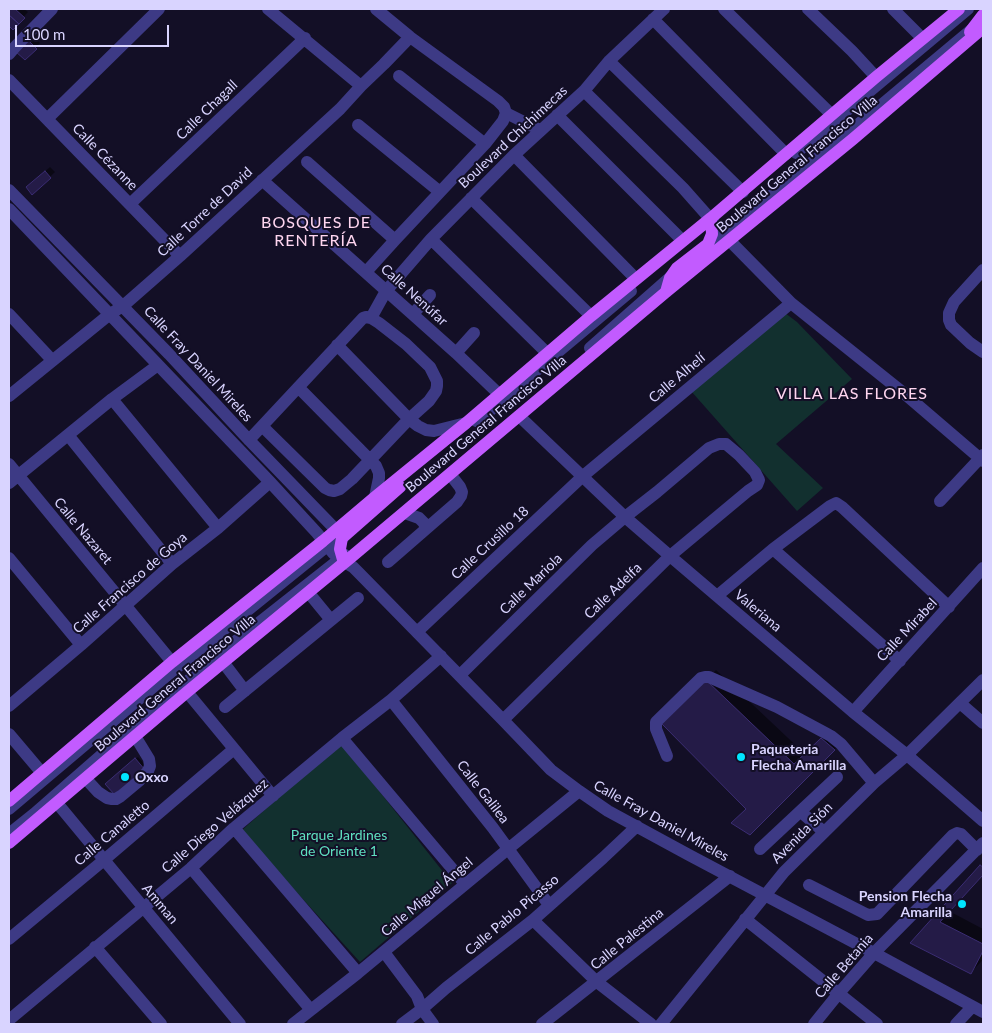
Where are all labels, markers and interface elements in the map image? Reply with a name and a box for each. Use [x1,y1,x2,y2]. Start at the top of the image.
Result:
scale bar [18,15,171,47]
text: 100 m [23,25,65,43]
street label: Calle Chagall [173,77,241,143]
street label: Boulevard Chichimecas [455,82,571,192]
street label: Boulevard General Francisco Villa [713,92,881,236]
street label: Calle Cézanne [69,120,141,194]
street label: Calle Torre de David [154,164,256,260]
district label: BOSQUES DE RENTERÍA [260,213,372,251]
street label: Calle Nenúfar [377,261,451,329]
street label: Calle Fray Daniel Mireles [140,303,256,425]
street label: Calle Alhelí [645,350,709,406]
street label: Boulevard General Francisco Villa [402,352,570,496]
district label: VILLA LAS FLORES [774,384,930,404]
street label: Calle Nazaret [50,494,116,568]
street label: Calle Crusillo 18 [448,503,532,583]
street label: Calle Francisco de Goya [69,529,191,637]
street label: Calle Mariola [496,550,566,618]
street label: Calle Adelfa [581,559,645,623]
street label: Valeriana [731,586,785,636]
street label: Calle Mirabel [873,595,941,665]
street label: Boulevard General Francisco Villa [91,611,259,755]
place label: Paqueteria Flecha Amarilla [751,741,846,774]
marker: Paqueteria Flecha Amarilla [735,751,747,763]
street label: Calle Galilea [453,757,513,827]
place label: Oxxo [135,769,168,785]
marker: Oxxo [119,771,131,783]
street label: Calle Diego Velázquez [158,775,272,877]
street label: Calle Fray Daniel Mireles [591,777,731,865]
street label: Calle Canaletto [71,797,153,869]
street label: Avenida Sión [768,799,836,867]
park label: Parque Jardines de Oriente 1 [291,827,387,860]
street label: Calle Miguel Ángel [378,854,476,940]
street label: Calle Pablo Picasso [462,871,562,959]
street label: Amman [138,881,182,927]
place label: Pension Flecha Amarilla [859,888,952,920]
marker: Pension Flecha Amarilla [956,898,968,910]
street label: Calle Palestina [587,904,667,974]
street label: Calle Betania [811,930,877,1002]

